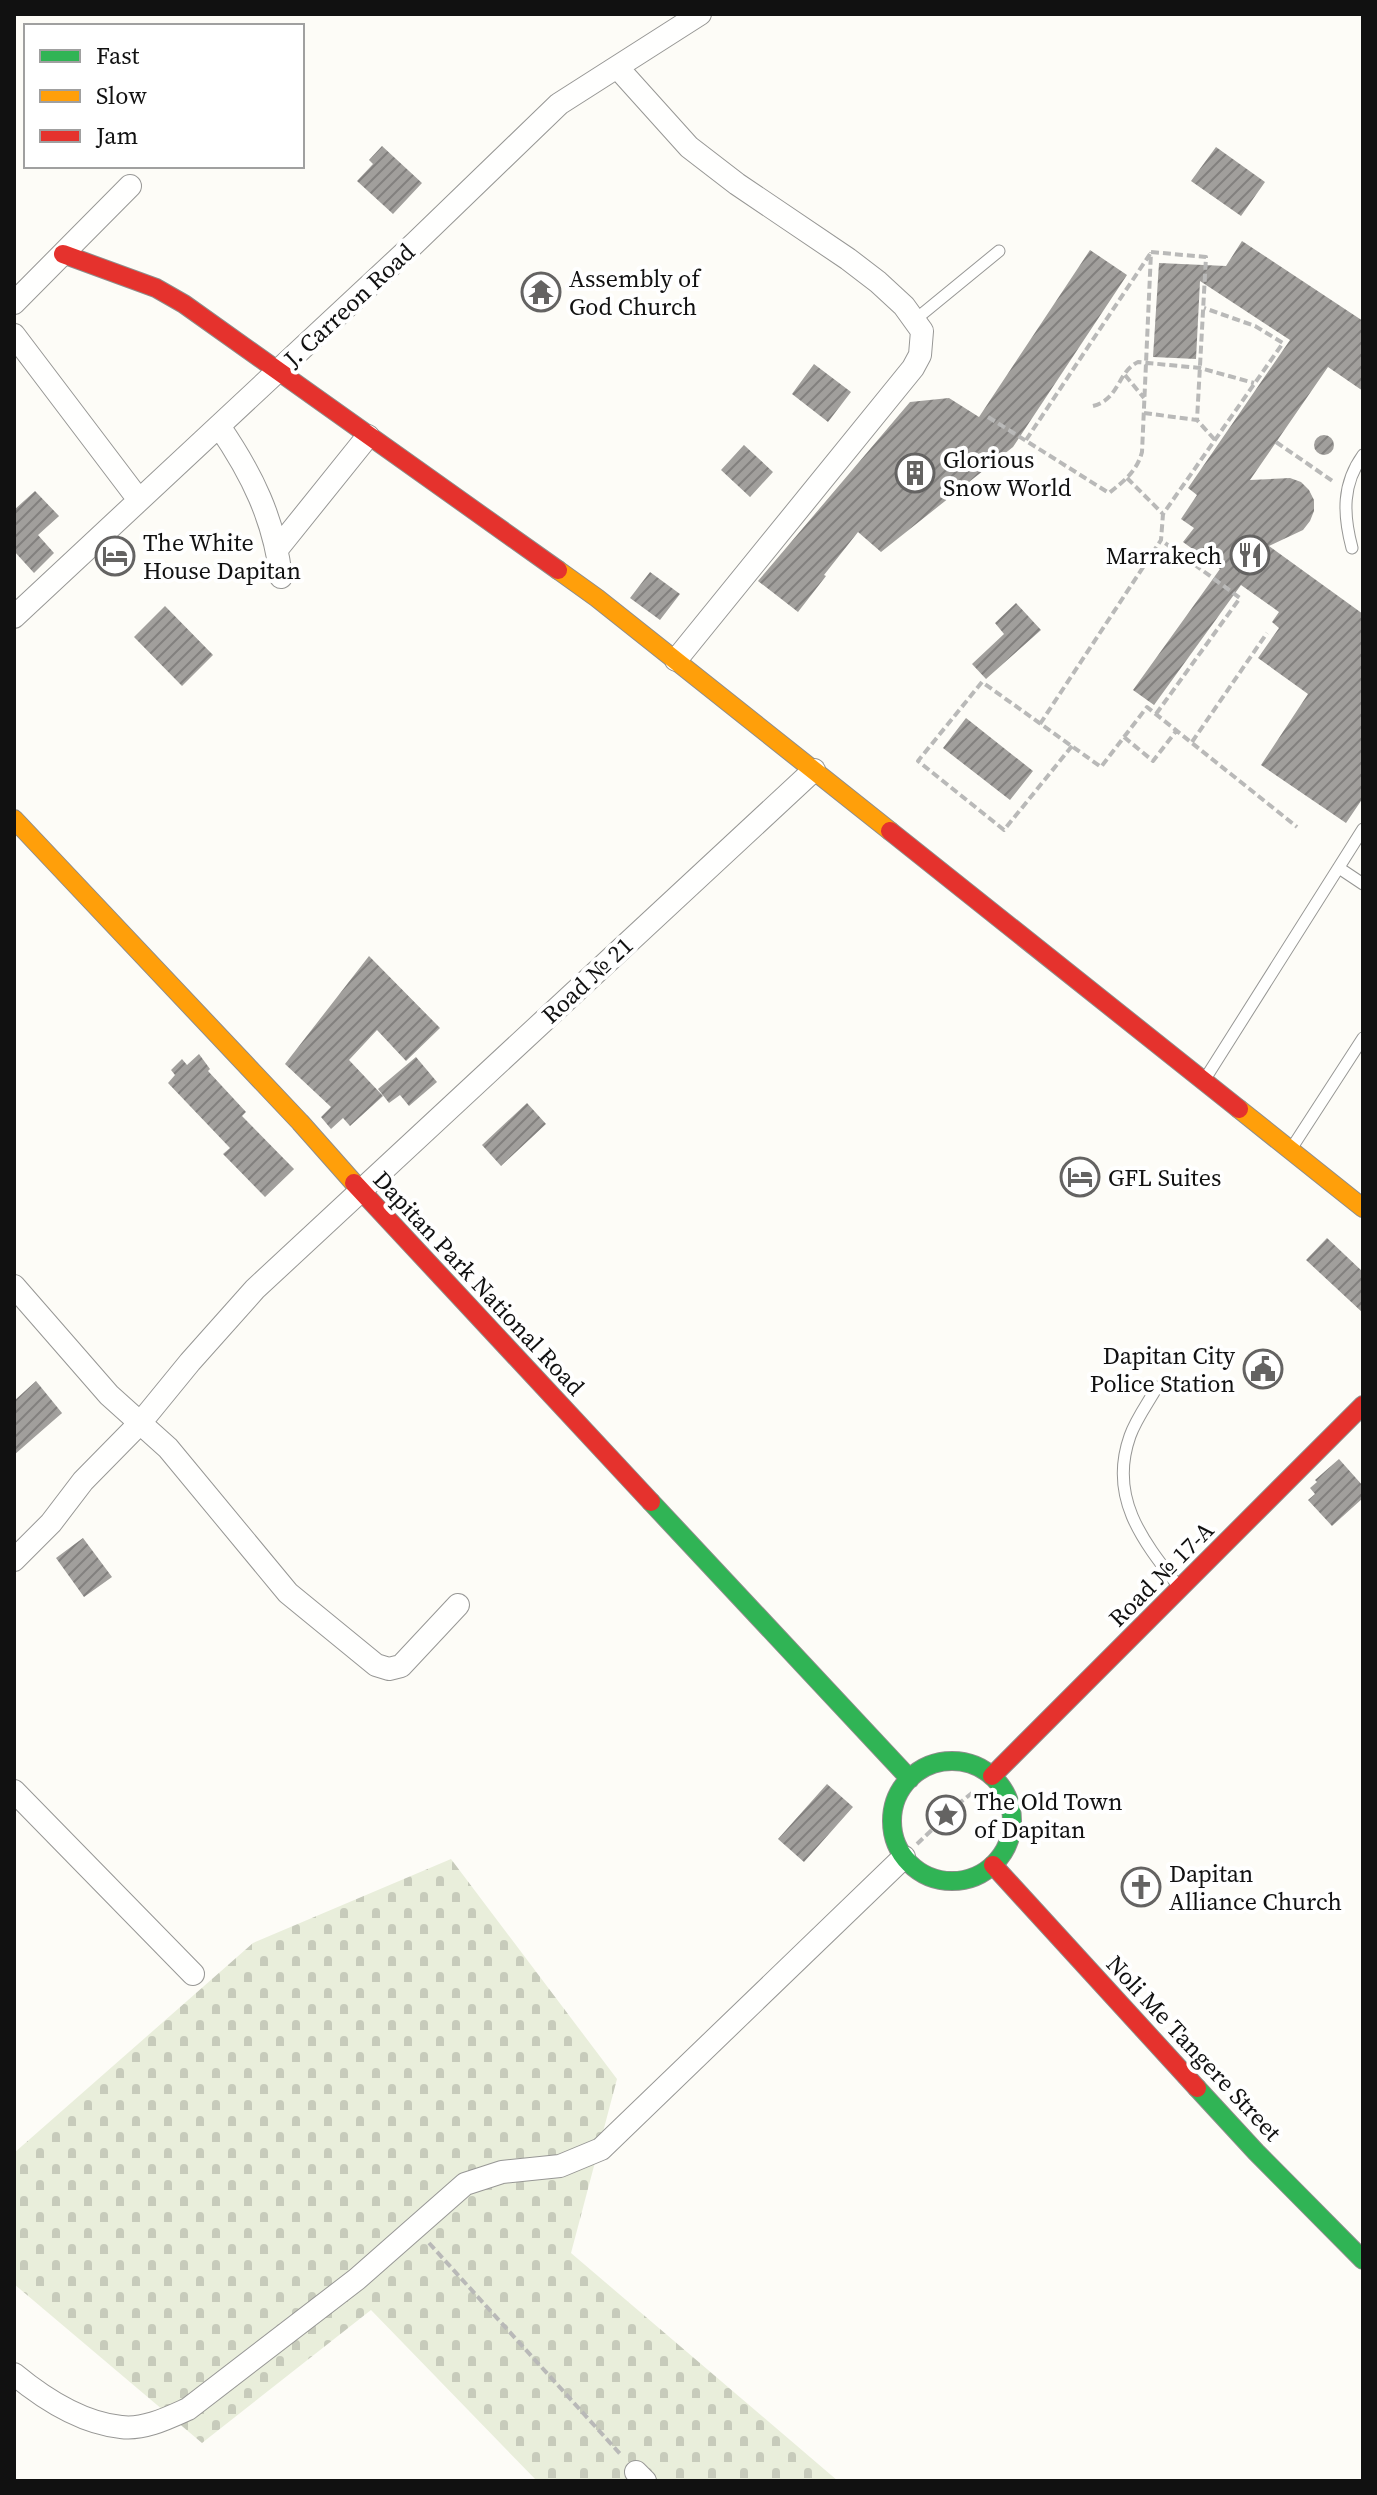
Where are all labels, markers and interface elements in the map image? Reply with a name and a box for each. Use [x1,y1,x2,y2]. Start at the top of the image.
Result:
legend [24,24,304,168]
text: Fast [96,39,140,72]
text: Slow [96,79,147,112]
text: Jam [95,119,138,152]
street label: J. Carreon Road [276,235,422,375]
place label: Assembly of God Church [569,262,702,323]
temple icon: Assembly of God Church [520,271,562,313]
place label: Glorious Snow World [943,443,1072,504]
building icon: Glorious Snow World [894,452,936,494]
place label: The White House Dapitan [143,526,301,587]
restaurant icon: Marrakech [1229,534,1271,576]
hotel icon: The White House Dapitan [94,535,136,577]
place label: Marrakech [1106,539,1222,572]
street label: Road № 21 [534,929,640,1031]
hotel icon: GFL Suites [1059,1156,1101,1198]
place label: GFL Suites [1108,1161,1221,1194]
street label: Dapitan Park National Road [366,1163,592,1403]
place label: Dapitan City Police Station [1090,1339,1236,1400]
public building icon: Dapitan City Police Station [1242,1348,1284,1390]
street label: Road № 17-A [1101,1514,1221,1634]
place label: The Old Town of Dapitan [974,1785,1122,1846]
place icon: The Old Town of Dapitan [925,1794,967,1836]
place label: Dapitan Alliance Church [1169,1857,1342,1918]
church icon: Dapitan Alliance Church [1120,1866,1162,1908]
street label: Noli Me Tangere Street [1099,1948,1289,2148]

